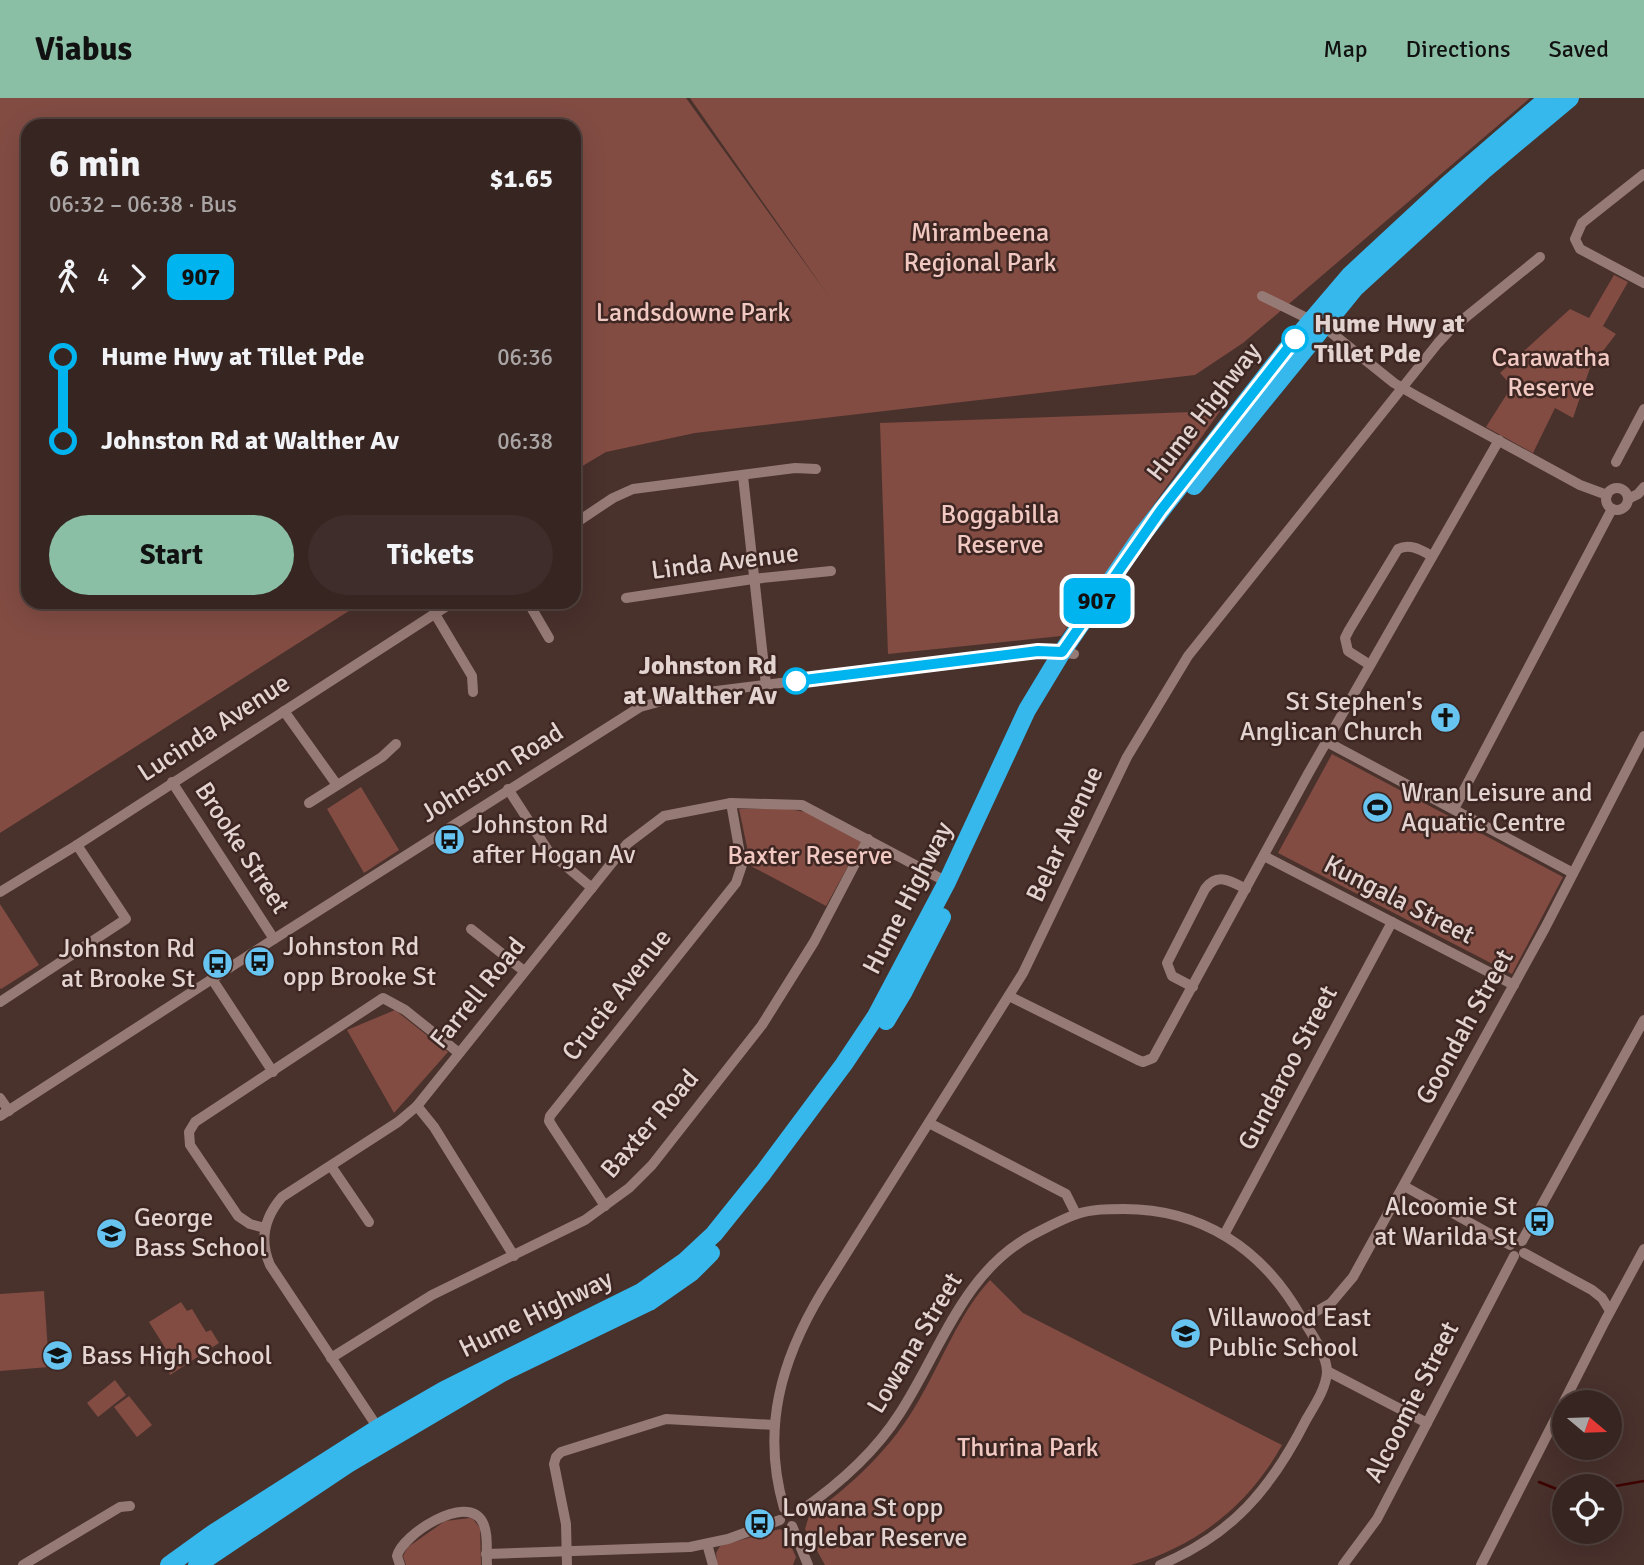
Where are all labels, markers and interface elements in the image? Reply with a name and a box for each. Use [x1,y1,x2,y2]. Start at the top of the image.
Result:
text: Viabus [35,29,132,70]
text: Map [1323,34,1368,64]
text: Directions [1406,34,1511,64]
text: Saved [1549,34,1609,64]
text: 6 min [49,140,141,187]
text: $1.65 [489,163,553,195]
text: 06:32 – 06:38 · Bus [49,190,237,219]
park label: Mirambeena Regional Park [903,217,1057,279]
icon: walk [49,258,87,296]
icon: forward [119,258,157,296]
text: 4 [97,262,109,291]
text: 907 [181,262,220,292]
park label: Landsdowne Park [596,297,790,329]
place label: Hume Hwy at Tillet Pde [1314,308,1465,370]
marker: Hume Hwy at Tillet Pde [1282,326,1308,352]
street label: Hume Highway [1140,336,1268,488]
text: Hume Hwy at Tillet Pde [101,341,364,373]
park label: Carawatha Reserve [1492,342,1610,404]
text: 06:36 [497,343,553,372]
text: Johnston Rd at Walther Av [101,425,399,457]
text: 06:38 [497,427,553,456]
park label: Boggabilla Reserve [941,499,1059,561]
button: Start [49,515,294,595]
button: Tickets [308,515,553,595]
street label: Linda Avenue [649,537,801,587]
line badge: 907 [1057,578,1137,624]
text: 907 [1078,586,1116,616]
place label: Johnston Rd at Walther Av [623,650,778,712]
street label: Lucinda Avenue [132,667,296,789]
marker: Johnston Rd at Walther Av [783,668,809,694]
place label: St Stephen's Anglican Church [1240,686,1423,748]
church icon: St Stephen's Anglican Church [1429,700,1463,734]
street label: Johnston Road [414,716,570,830]
street label: Belar Avenue [1020,761,1110,907]
street label: Brooke Street [188,776,296,920]
place label: Wran Leisure and Aquatic Centre [1401,777,1593,839]
sports icon: Wran Leisure and Aquatic Centre [1361,791,1395,825]
place label: Johnston Rd after Hogan Av [472,809,636,871]
street label: Hume Highway [856,816,960,980]
bus stop icon: Johnston Rd after Hogan Av [432,823,466,857]
park label: Baxter Reserve [727,840,893,872]
street label: Kungala Street [1318,848,1480,952]
street label: Crucie Avenue [555,922,679,1068]
place label: Johnston Rd opp Brooke St [283,931,436,993]
street label: Farrell Road [423,931,533,1055]
place label: Johnston Rd at Brooke St [59,933,195,995]
street label: Goondah Street [1409,944,1521,1110]
bus stop icon: Johnston Rd opp Brooke St [243,945,277,979]
bus stop icon: Johnston Rd at Brooke St [201,947,235,981]
street label: Gundaroo Street [1231,980,1345,1156]
street label: Baxter Road [594,1063,706,1185]
place label: Alcoomie St at Warilda St [1374,1191,1517,1253]
place label: George Bass School [134,1202,267,1264]
bus stop icon: Alcoomie St at Warilda St [1523,1205,1557,1239]
school or university icon: George Bass School [94,1216,128,1250]
street label: Hume Highway [454,1263,618,1365]
street label: Lowana Street [860,1267,970,1419]
place label: Villawood East Public School [1208,1302,1371,1364]
school or university icon: Villawood East Public School [1168,1316,1202,1350]
street label: Alcoomie Street [1358,1316,1466,1488]
school or university icon: Bass High School [41,1339,75,1373]
place label: Bass High School [81,1340,272,1372]
north arrow [1552,1390,1622,1460]
map controls [1552,1390,1622,1544]
park label: Thurina Park [957,1432,1099,1464]
button: locate [1552,1474,1622,1544]
place label: Lowana St opp Inglebar Reserve [782,1492,968,1554]
bus stop icon: Lowana St opp Inglebar Reserve [742,1506,776,1540]

